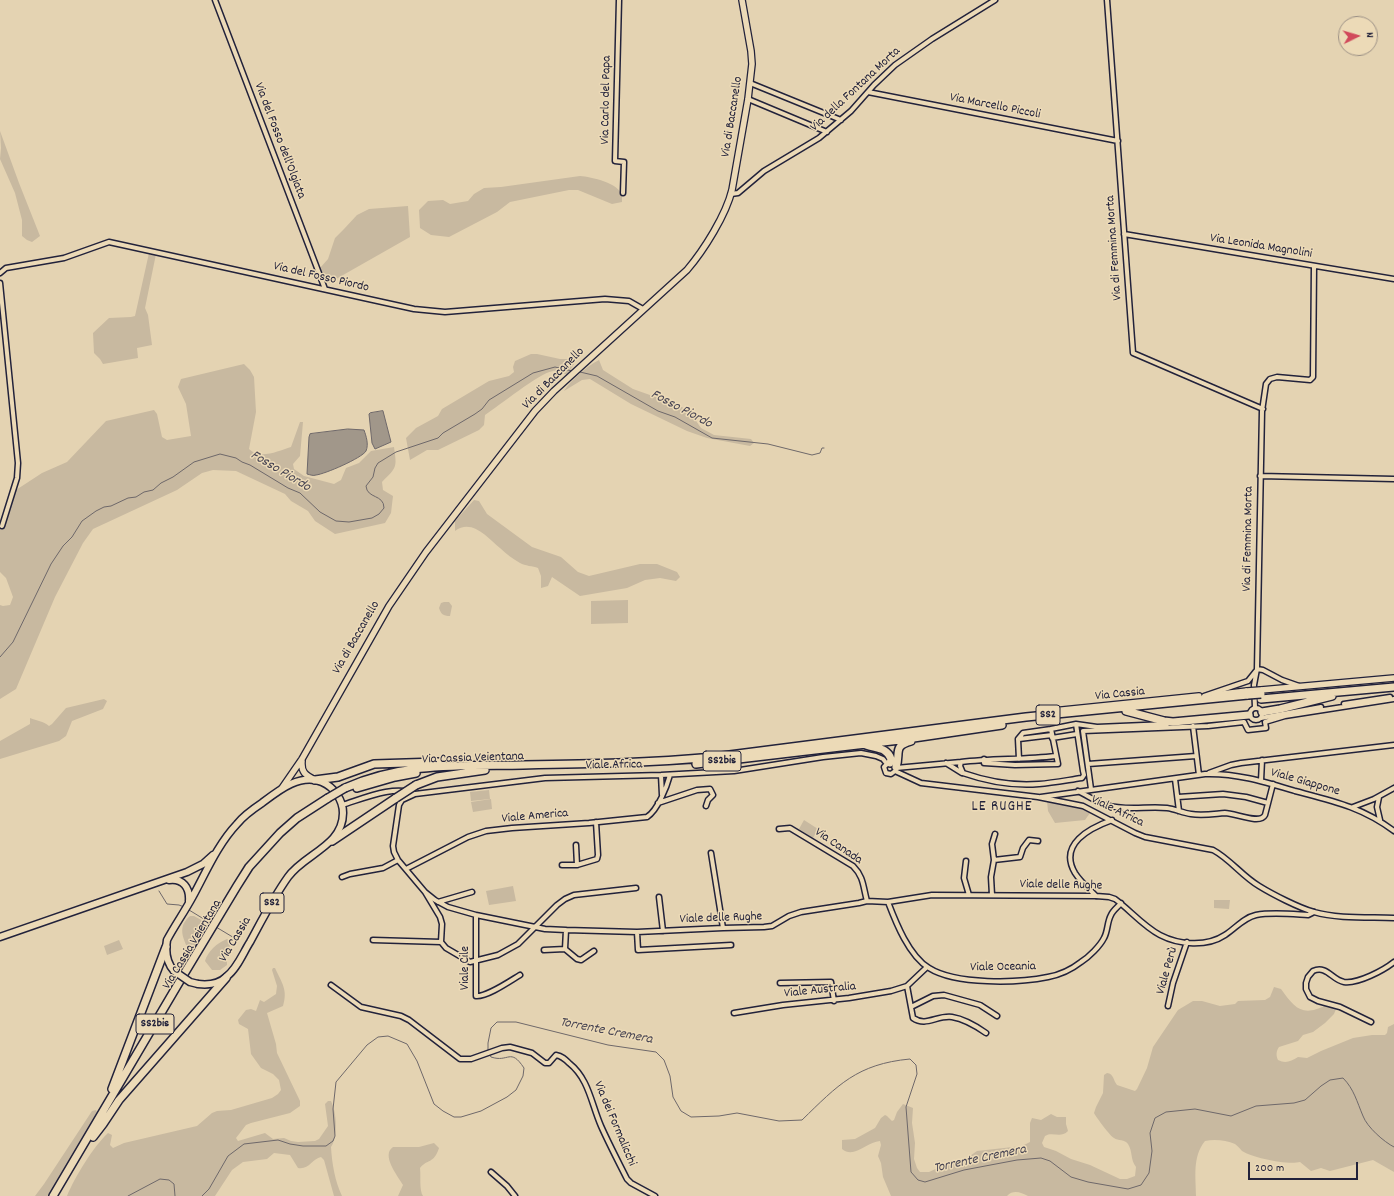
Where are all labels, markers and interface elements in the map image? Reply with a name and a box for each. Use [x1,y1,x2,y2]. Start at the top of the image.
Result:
north arrow [1338,16,1378,56]
text: N [1361,32,1377,38]
street label: Via della Fontana Morta [808,44,904,136]
street label: Via Carlo del Papa [598,55,616,145]
street label: Via di Baccanello [719,75,747,159]
street label: Via del Fosso dell'Olgiata [250,81,308,201]
street label: Via Marcello Piccoli [948,91,1042,123]
street label: Via di Femmina Morta [1104,195,1126,301]
street label: Via Leonida Magnolini [1209,231,1313,263]
street label: Via del Fosso Piordo [272,259,370,297]
street label: Via di Baccanello [520,345,588,413]
water label: Fosso Piordo [648,387,714,433]
water label: Fosso Piordo [247,448,313,496]
street label: Via di Femmina Morta [1240,486,1258,592]
street label: Via di Baccanello [330,599,384,677]
street label: Via Cassia [1094,685,1146,705]
road number: SS2 [1036,705,1060,725]
street label: Via Cassia Veientana [422,749,524,769]
road number: SS2bis [703,751,741,771]
street label: Viale Africa [586,758,642,774]
street label: Viale Giappone [1269,766,1341,800]
street label: Viale Africa [1088,793,1146,831]
district label: LE RUGHE [972,799,1032,817]
street label: Viale America [501,806,569,828]
street label: Via Canada [811,825,865,869]
street label: Viale delle Rughe [1020,877,1102,895]
road number: SS2 [260,893,284,913]
street label: Via Cassia Veientana [160,897,226,993]
street label: Viale delle Rughe [679,910,763,928]
street label: Via Cassia [217,915,255,965]
street label: Viale Cile [458,946,474,990]
street label: Viale Perù [1154,946,1182,996]
street label: Viale Oceania [970,960,1036,976]
street label: Viale Australia [783,979,857,1003]
road number: SS2bis [136,1014,174,1034]
water label: Torrente Cremera [558,1015,654,1049]
street label: Via dei Formalicchi [589,1079,639,1169]
water label: Torrente Cremera [932,1142,1028,1178]
scale bar [1250,1154,1360,1180]
text: 200 m [1255,1160,1284,1177]

